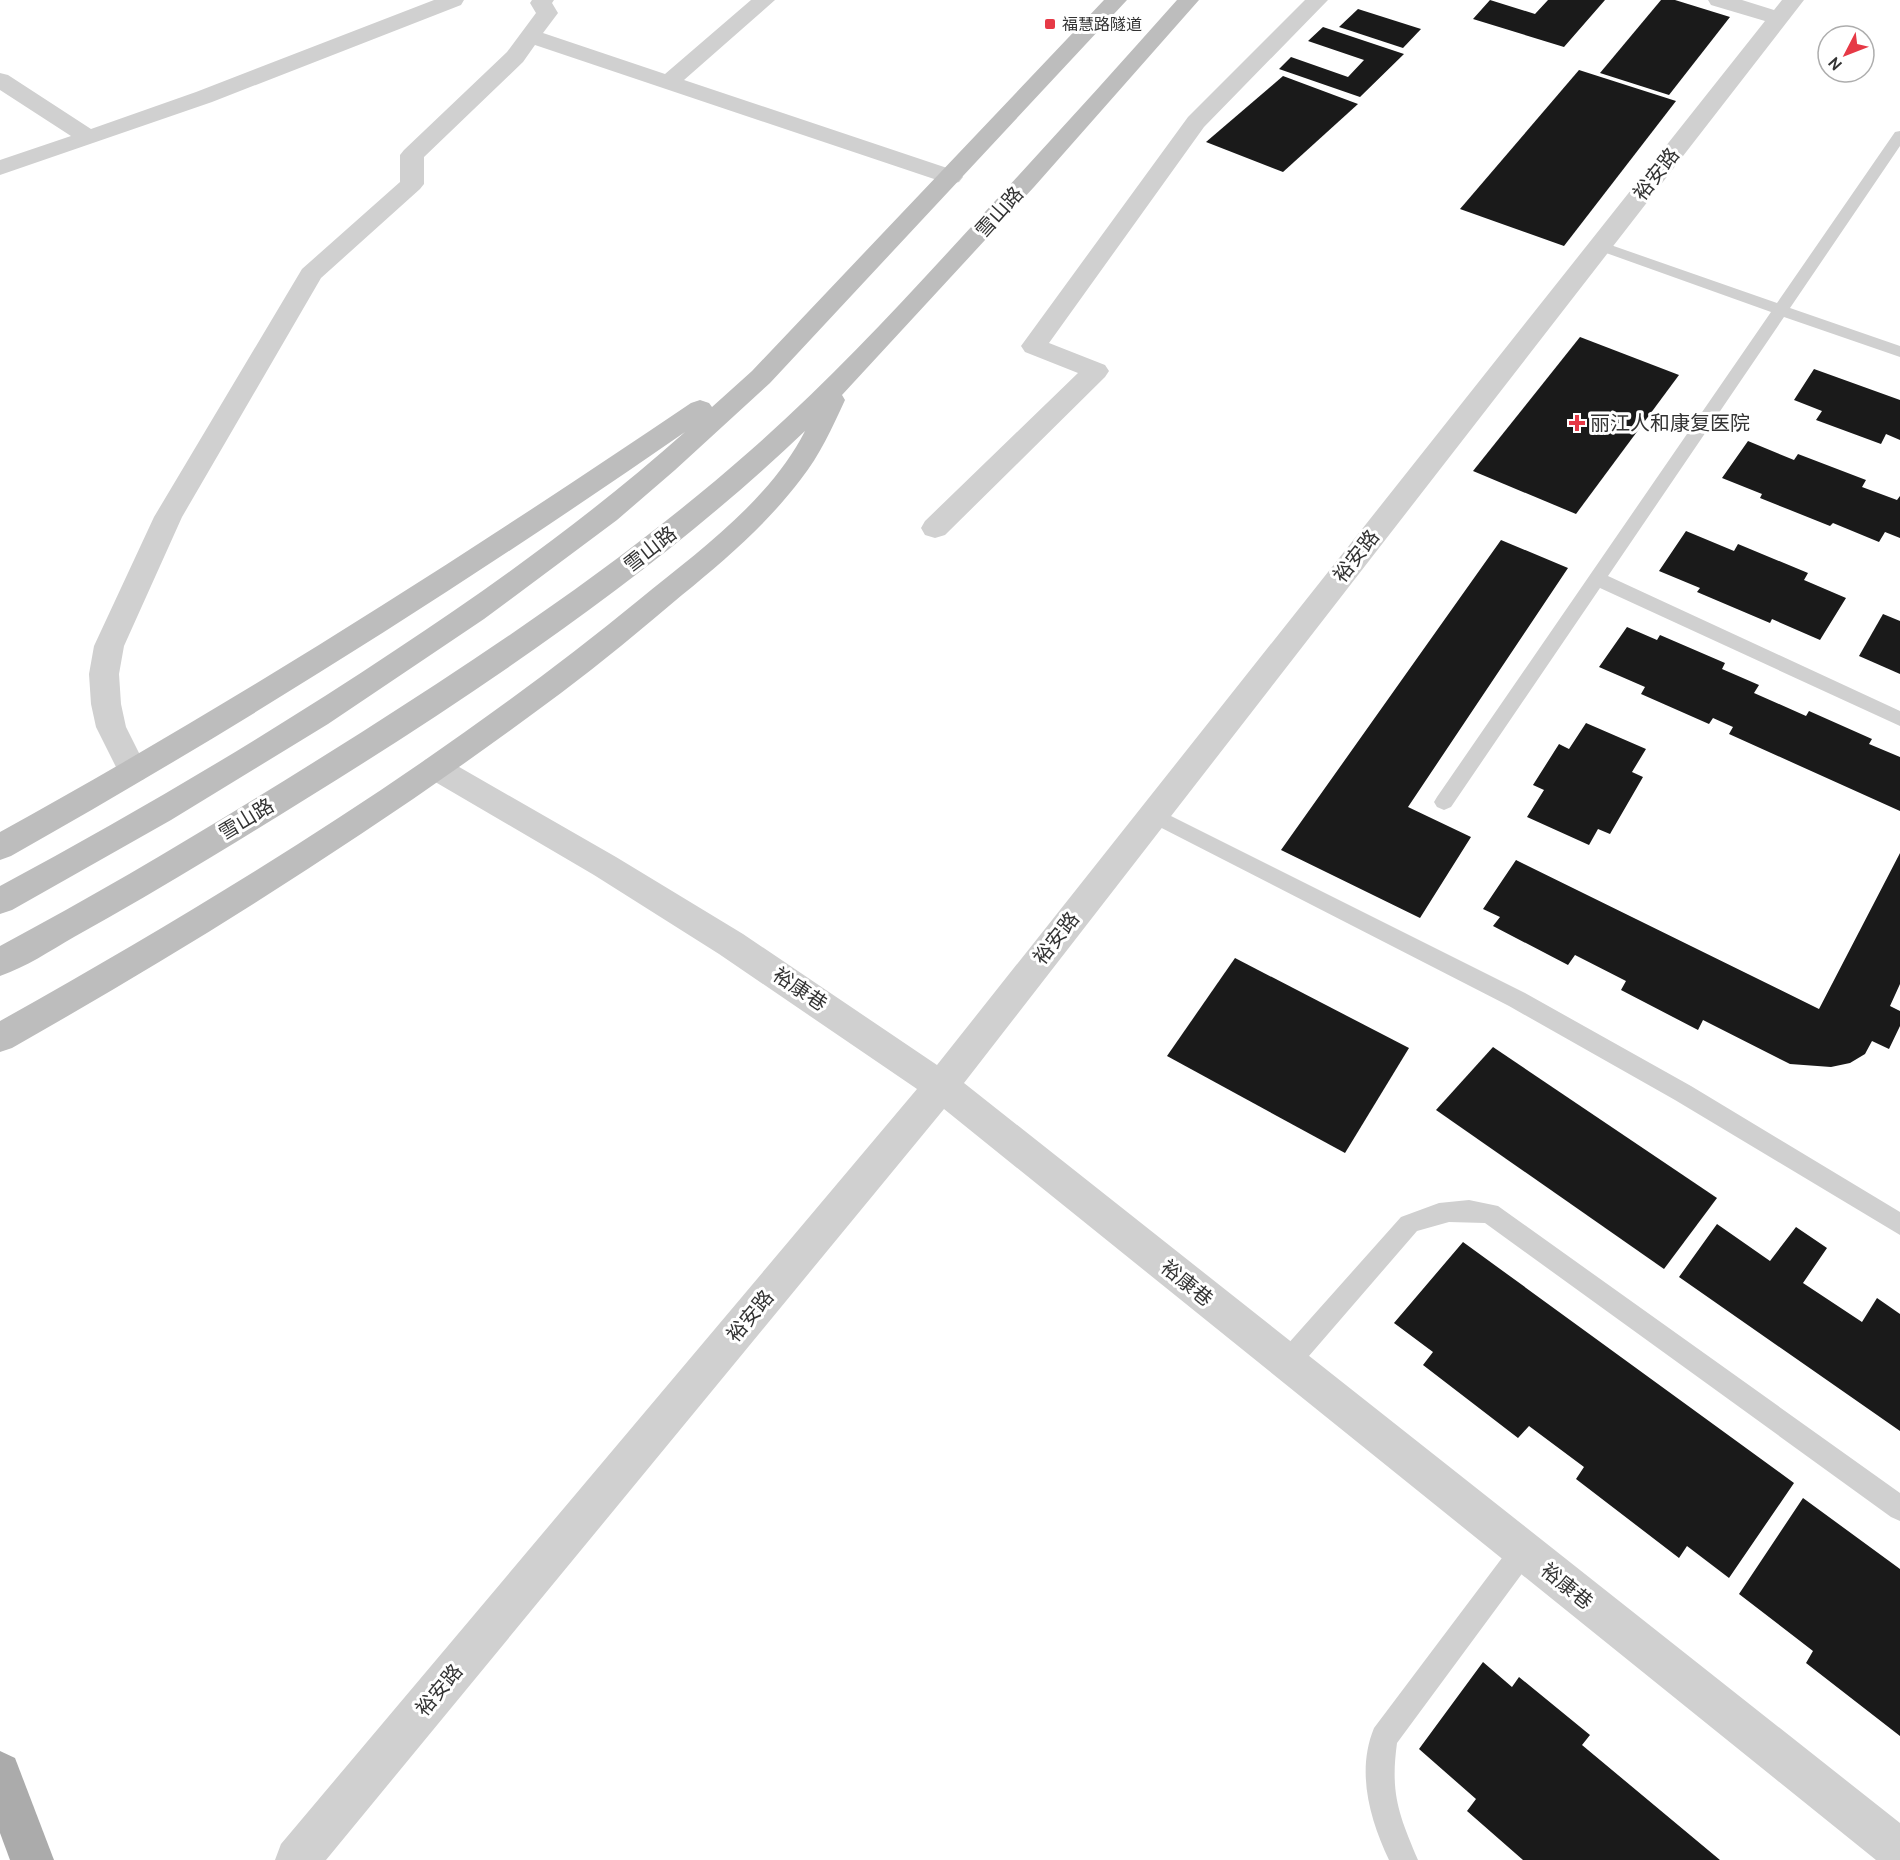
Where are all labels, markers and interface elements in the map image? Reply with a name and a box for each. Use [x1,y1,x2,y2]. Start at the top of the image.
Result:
place label: 福慧路隧道 [1062,15,1142,34]
marker: 福慧路隧道 [1043,17,1057,31]
north arrow [1816,24,1876,84]
text: N [1824,53,1846,74]
street label: 裕安路 [1628,143,1684,205]
street label: 雪山路 [970,182,1028,242]
place label: 丽江人和康复医院 [1590,411,1750,435]
marker: 丽江人和康复医院 [1568,414,1586,432]
street label: 雪山路 [619,521,681,577]
street label: 裕安路 [1328,525,1384,587]
street label: 雪山路 [214,793,278,845]
street label: 裕安路 [1028,907,1084,969]
street label: 裕康巷 [768,962,832,1016]
street label: 裕康巷 [1156,1255,1218,1311]
street label: 裕安路 [722,1285,778,1347]
street label: 裕康巷 [1536,1558,1598,1614]
street label: 裕安路 [411,1659,467,1721]

